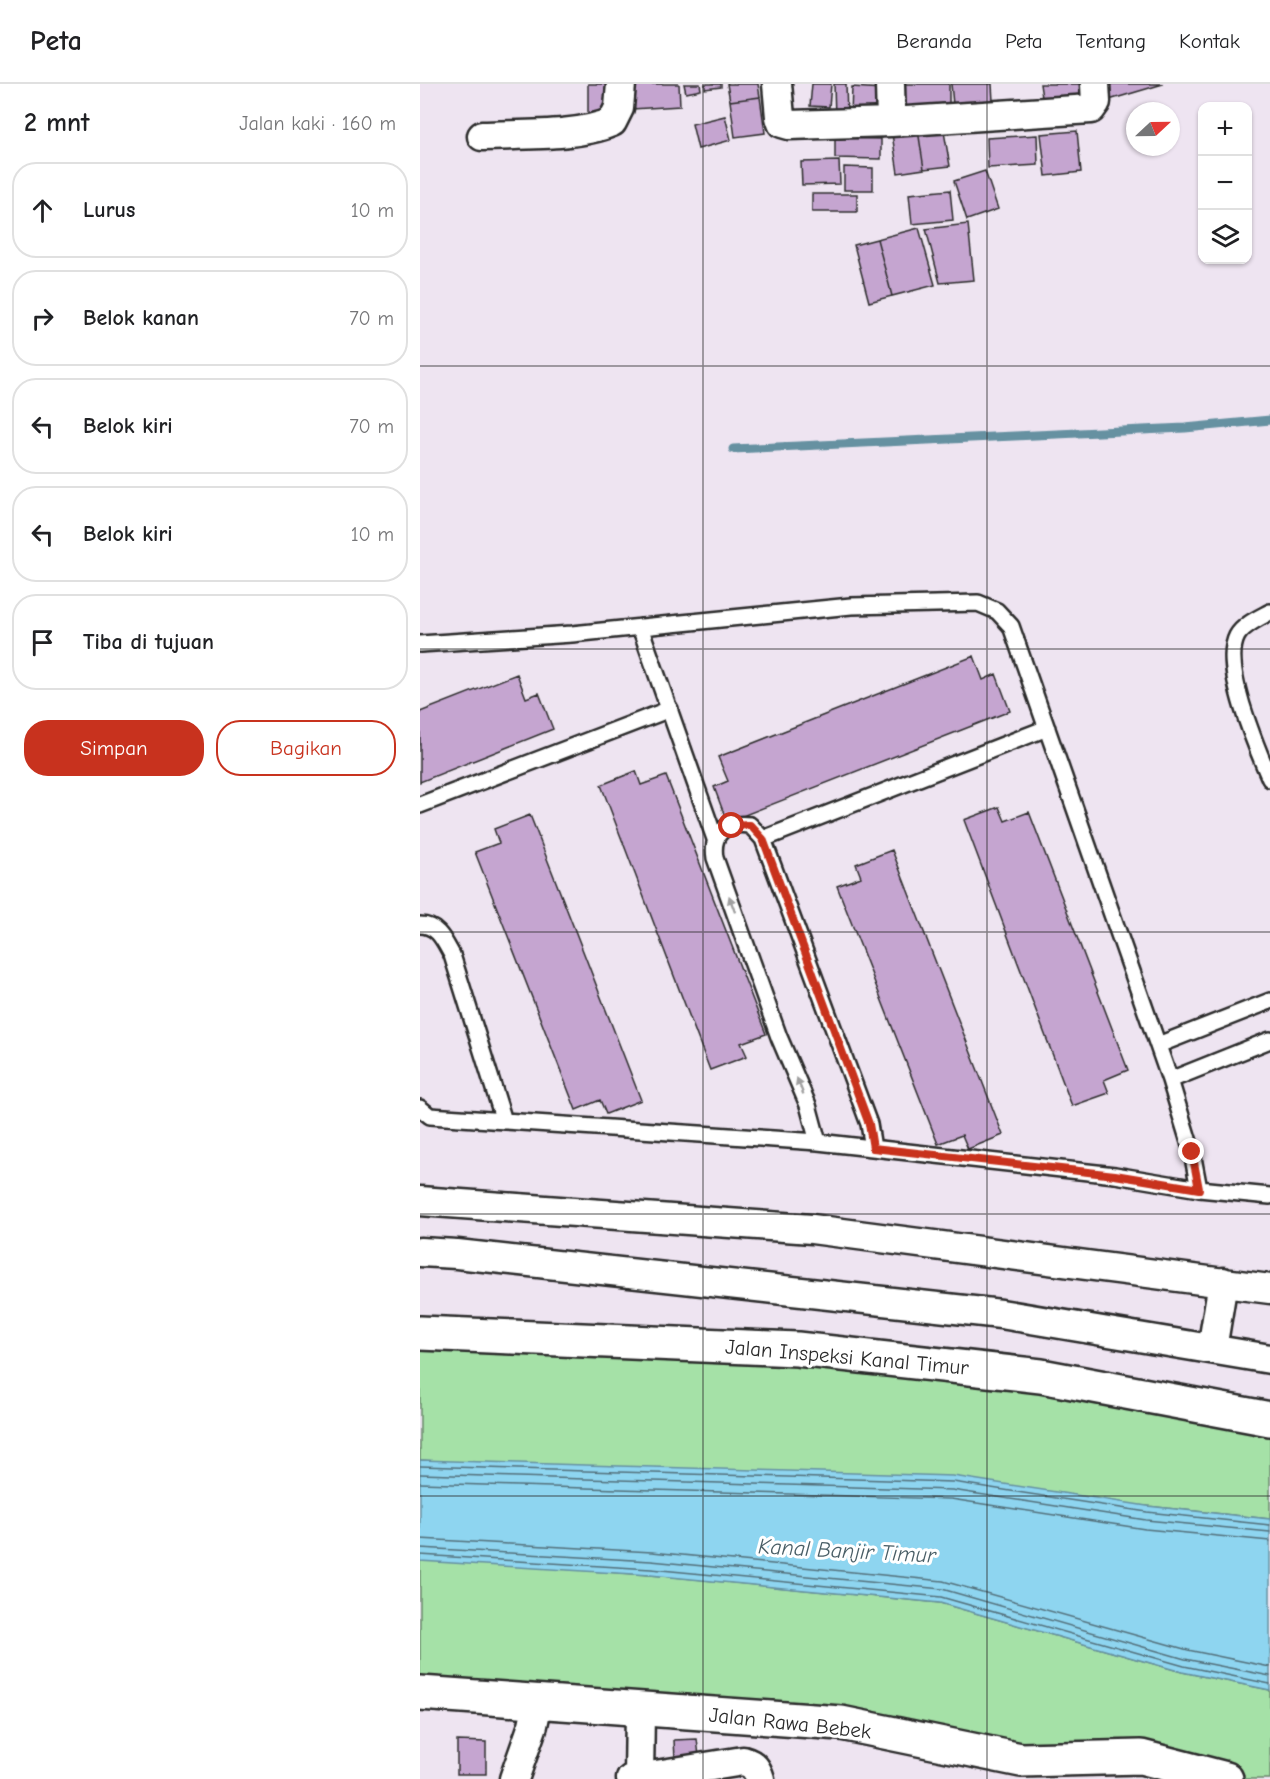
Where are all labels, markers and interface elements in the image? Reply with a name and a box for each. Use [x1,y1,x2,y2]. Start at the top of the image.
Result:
text: Peta [30,25,82,57]
text: Beranda [896,29,972,53]
text: Peta [1005,29,1043,53]
text: Tentang [1076,29,1146,53]
text: Kontak [1179,29,1240,53]
north arrow [1126,102,1180,156]
map controls [1198,102,1252,264]
button: + [1198,102,1252,156]
text: 2 mnt [24,108,90,138]
text: Jalan kaki · 160 m [239,112,396,135]
button: − [1198,156,1252,210]
icon: ahead [26,194,59,227]
text: Lurus [83,197,135,223]
text: 10 m [351,199,394,222]
button: layers [1198,210,1252,264]
icon: right [26,302,59,335]
text: Belok kanan [83,305,199,331]
text: 70 m [349,307,394,330]
icon: left [26,410,59,443]
text: Belok kiri [83,413,173,439]
text: 70 m [349,415,394,438]
icon: left [26,518,59,551]
text: Belok kiri [83,521,173,547]
text: 10 m [351,523,394,546]
icon: arrive [26,626,59,659]
text: Tiba di tujuan [83,629,214,655]
button: Simpan [24,720,204,776]
button: Bagikan [216,720,396,776]
route start [718,812,744,838]
one-way arrow [726,895,736,913]
one-way arrow [795,1077,805,1095]
route end [1178,1138,1204,1164]
street label: Jalan Inspeksi Kanal Timur [724,1334,970,1380]
water label: Kanal Banjir Timur [757,1533,938,1569]
street label: Jalan Rawa Bebek [708,1703,872,1743]

